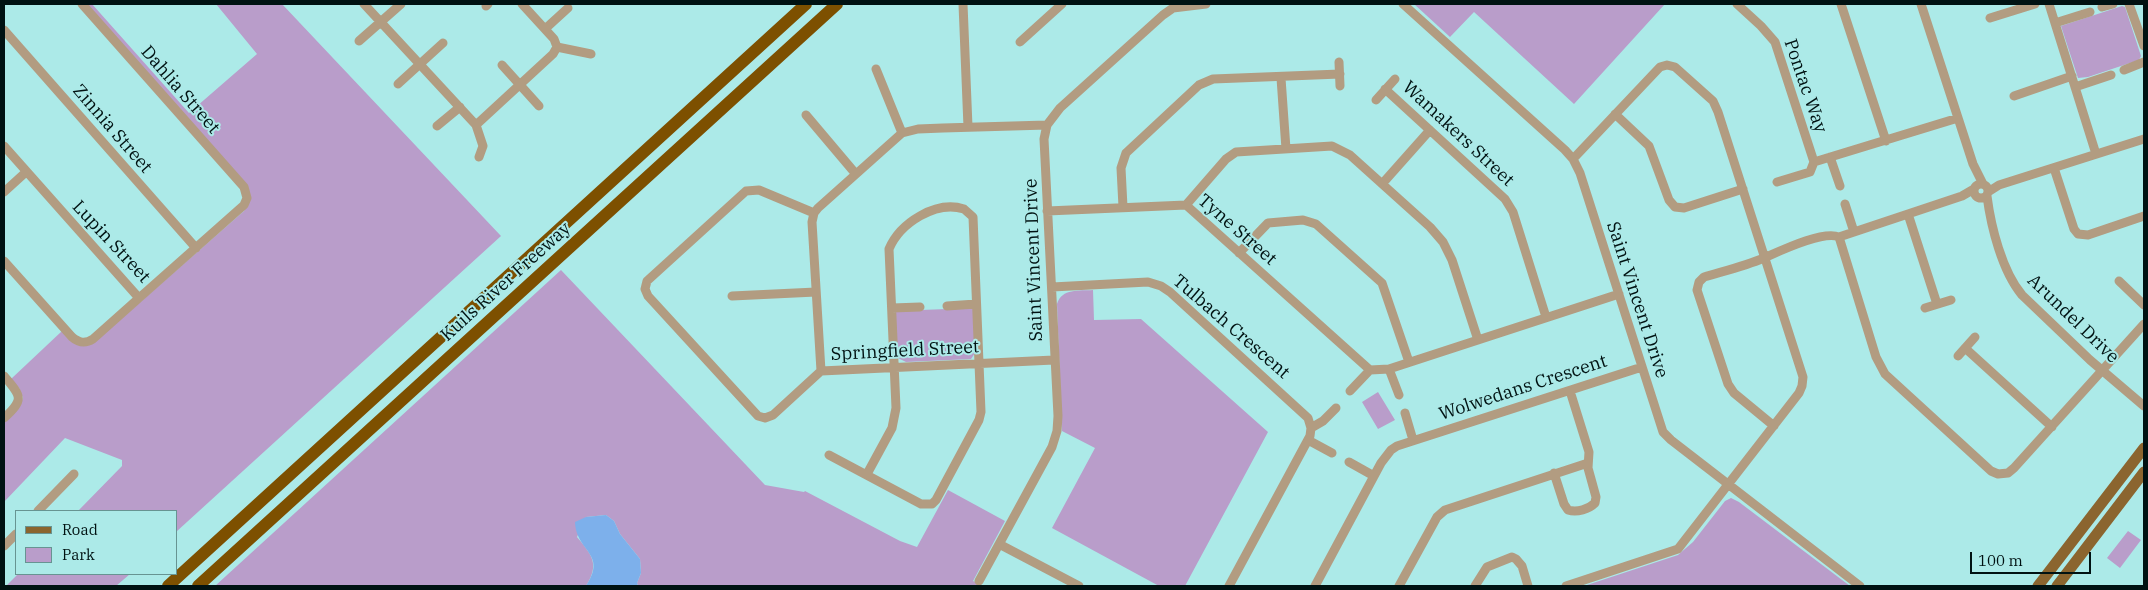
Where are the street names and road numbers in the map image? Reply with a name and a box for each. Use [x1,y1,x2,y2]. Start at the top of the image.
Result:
street label: Pontac Way [1779,36,1831,136]
street label: Dahlia Street [136,42,224,138]
street label: Wamakers Street [1398,77,1518,191]
street label: Zinnia Street [68,80,156,178]
street label: Saint Vincent Drive [1020,178,1048,342]
street label: Tyne Street [1193,190,1281,270]
street label: Lupin Street [67,196,155,288]
street label: Kuils River Freeway [436,218,576,346]
street label: Saint Vincent Drive [1602,219,1672,381]
street label: Tulbach Crescent [1168,270,1294,384]
street label: Arundel Drive [2023,270,2123,368]
street label: Springfield Street [830,336,980,366]
street label: Wolwedans Crescent [1436,351,1610,425]

